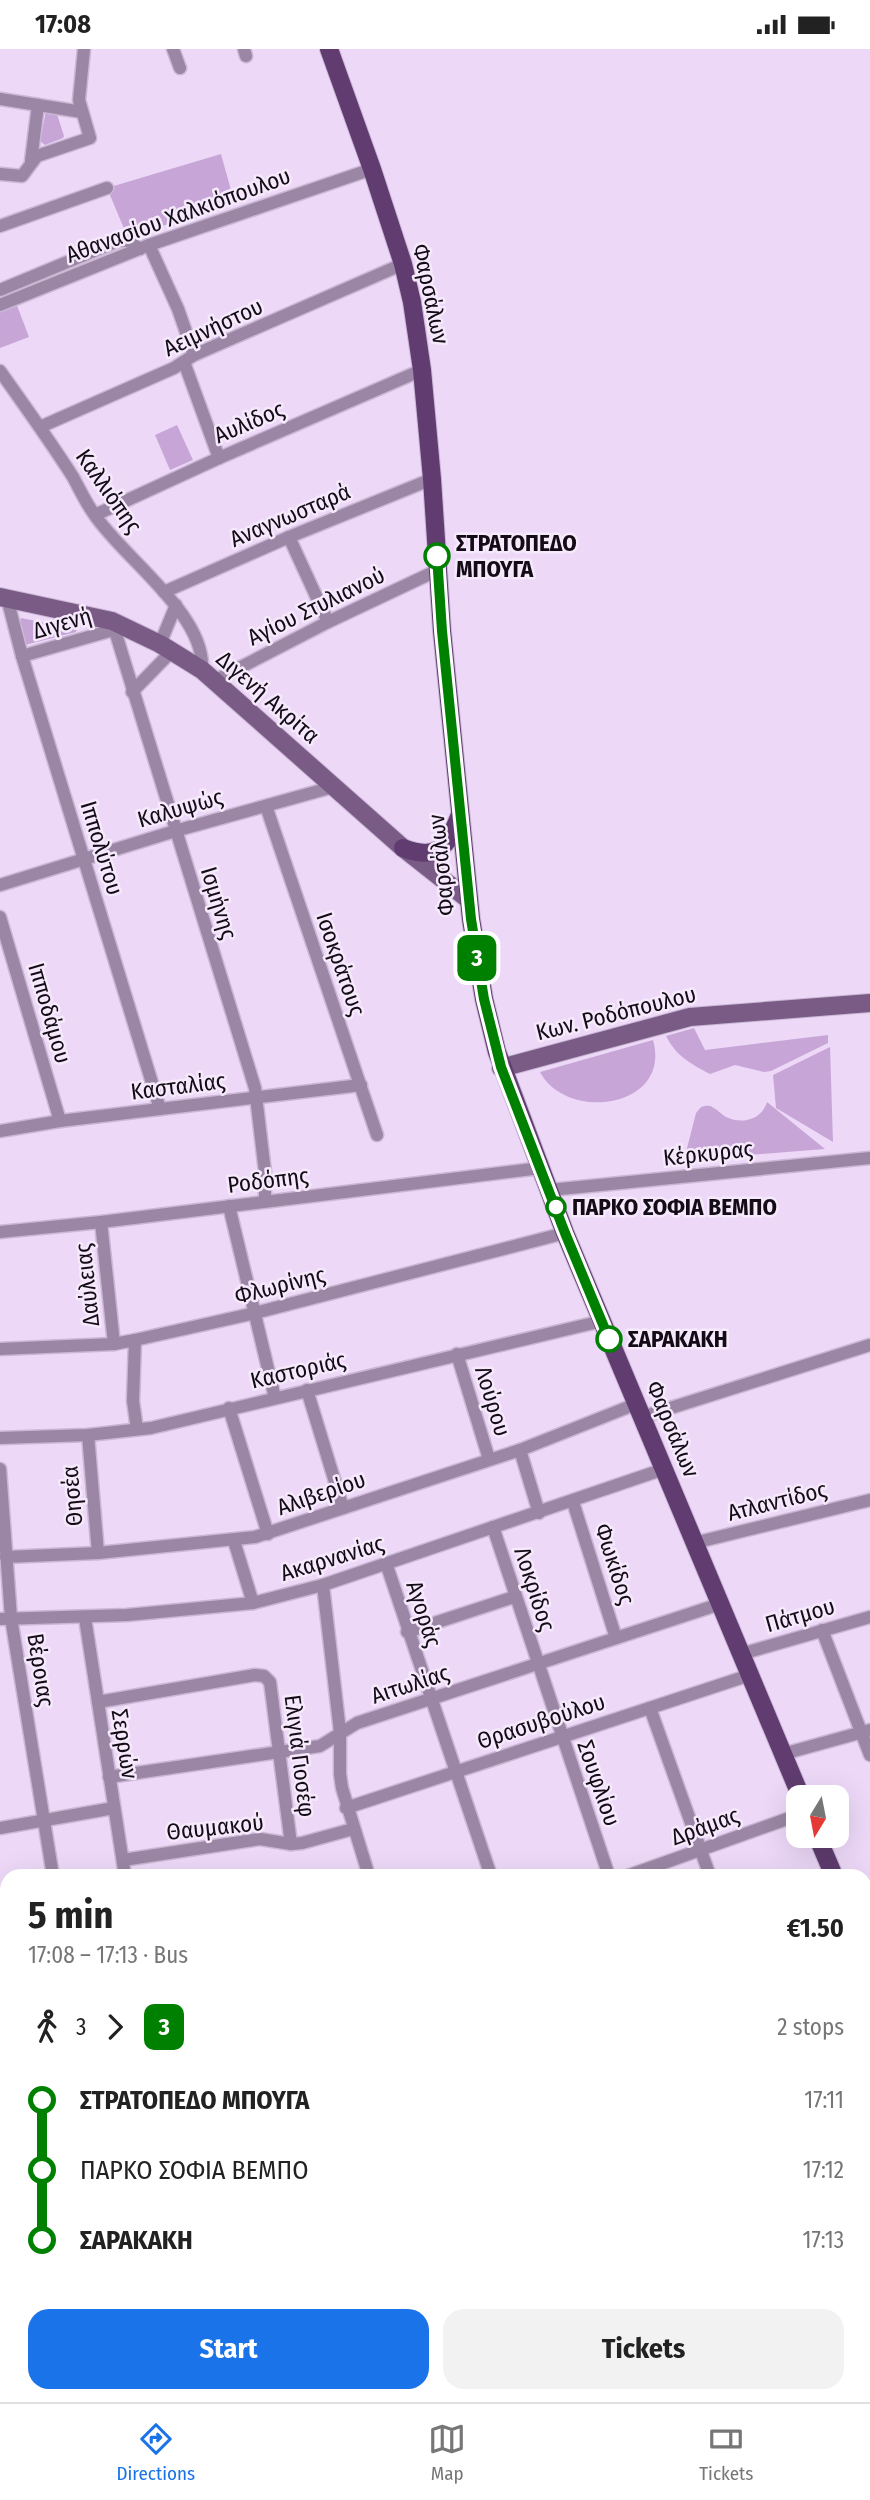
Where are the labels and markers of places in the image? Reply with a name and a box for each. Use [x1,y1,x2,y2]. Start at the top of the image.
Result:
place label: ΣΤΡΑΤΟΠΕΔΟ ΜΠΟΥΓΑ [456,529,577,583]
marker: ΣΤΡΑΤΟΠΕΔΟ ΜΠΟΥΓΑ [424,543,450,569]
place label: ΠΑΡΚΟ ΣΟΦΙΑ ΒΕΜΠΟ [572,1193,777,1221]
marker: ΠΑΡΚΟ ΣΟΦΙΑ ΒΕΜΠΟ [546,1197,566,1217]
place label: ΣΑΡΑΚΑΚΗ [628,1325,728,1353]
marker: ΣΑΡΑΚΑΚΗ [596,1326,622,1352]

